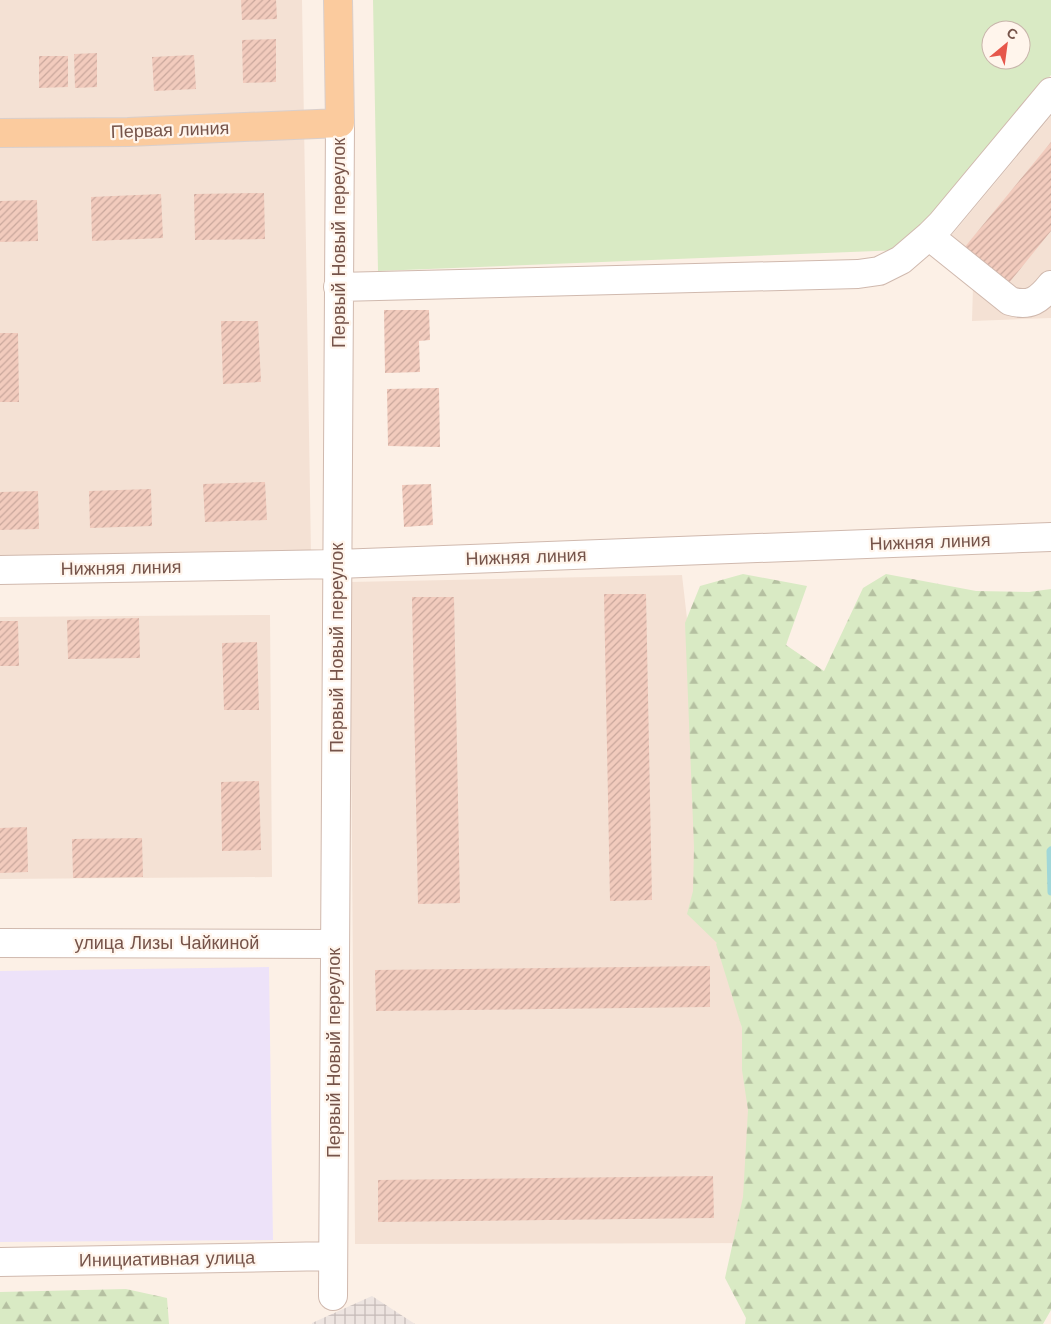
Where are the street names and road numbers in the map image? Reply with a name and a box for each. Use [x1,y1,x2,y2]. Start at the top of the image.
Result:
street label: Первая линия [110,117,230,142]
street label: Первый Новый переулок [328,138,349,348]
street label: Нижняя линия [869,529,991,554]
street label: Первый Новый переулок [326,543,347,753]
street label: Нижняя линия [465,544,587,569]
street label: Нижняя линия [60,556,182,579]
street label: улица Лизы Чайкиной [75,932,259,953]
street label: Первый Новый переулок [323,948,344,1158]
street label: Инициативная улица [79,1246,256,1271]

